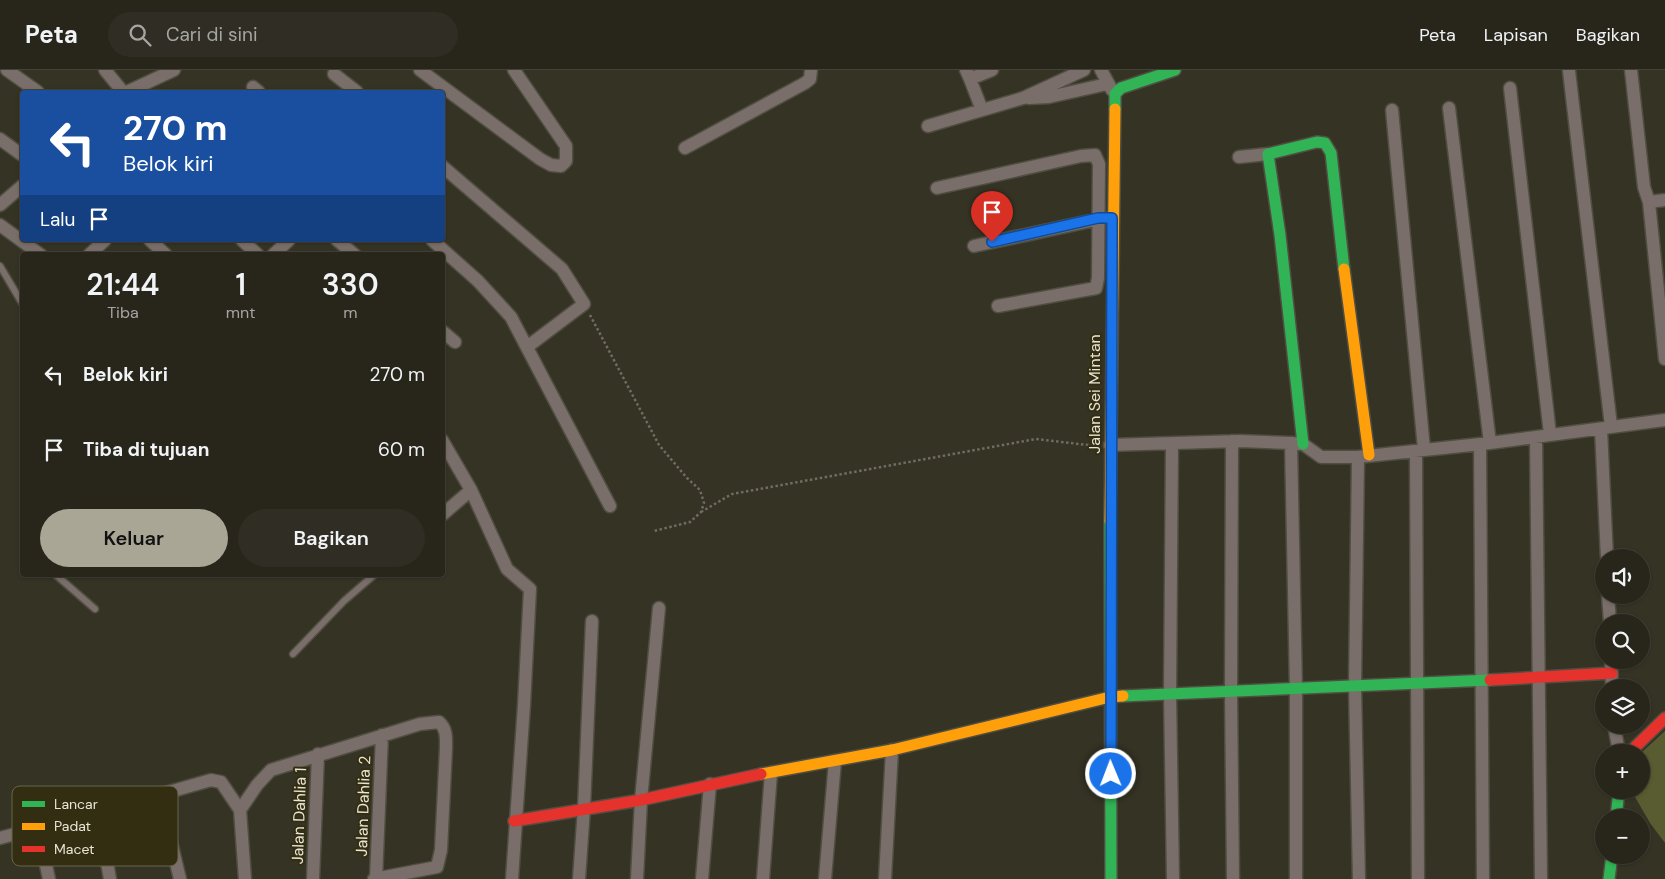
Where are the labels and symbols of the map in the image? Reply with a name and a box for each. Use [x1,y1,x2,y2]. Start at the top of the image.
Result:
pin [971,191,1013,242]
street label: Jalan Sei Mintan [1084,334,1105,454]
position arrow [1084,747,1136,799]
street label: Jalan Dahlia 2 [351,755,375,857]
street label: Jalan Dahlia 1 [287,767,311,865]
legend [12,786,178,866]
text: Lancar [54,795,98,813]
text: Padat [54,817,91,835]
text: Macet [54,840,95,858]

